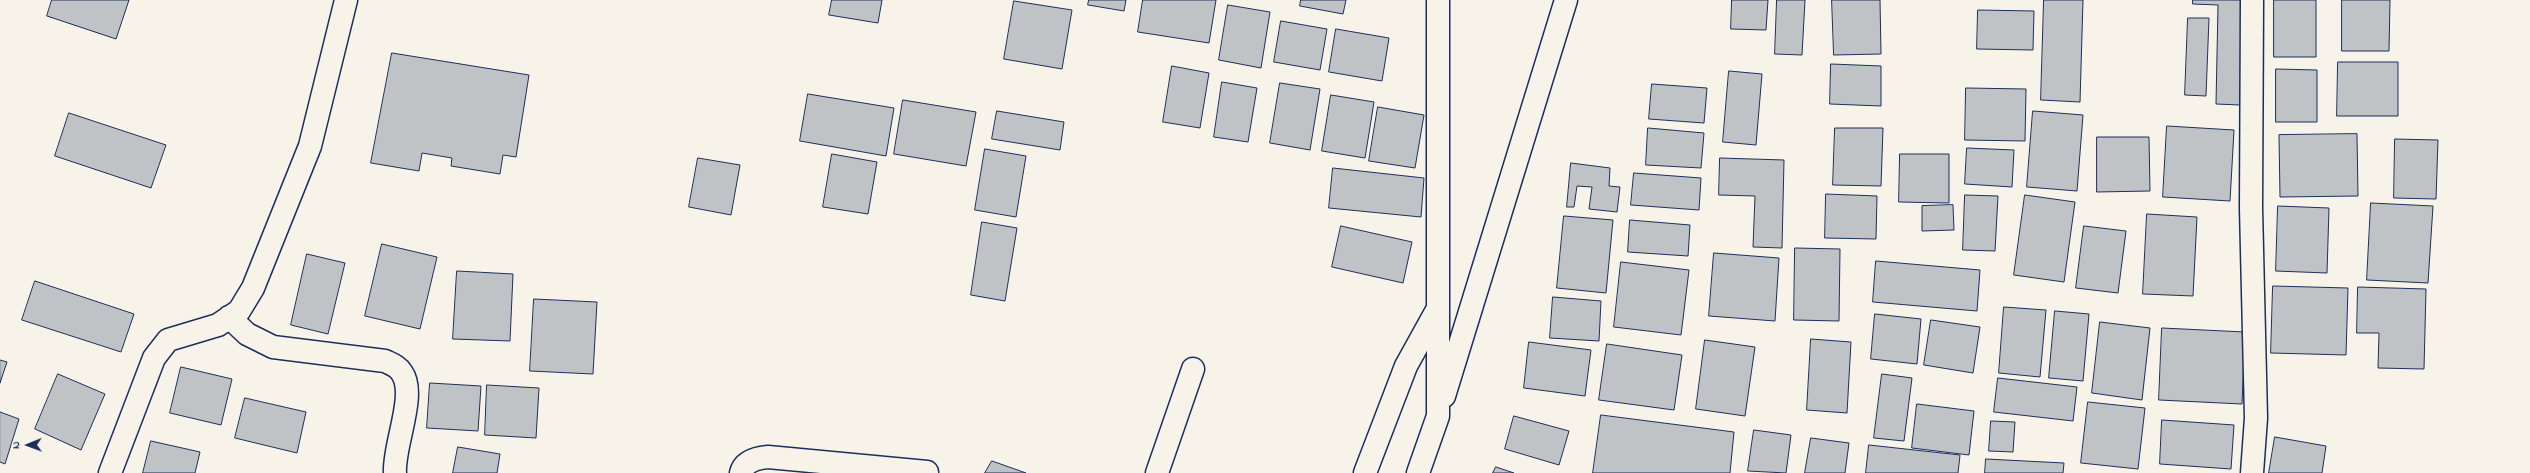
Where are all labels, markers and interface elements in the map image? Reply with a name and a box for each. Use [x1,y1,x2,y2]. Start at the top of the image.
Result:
north arrow [8,425,48,465]
text: N [8,441,24,449]

